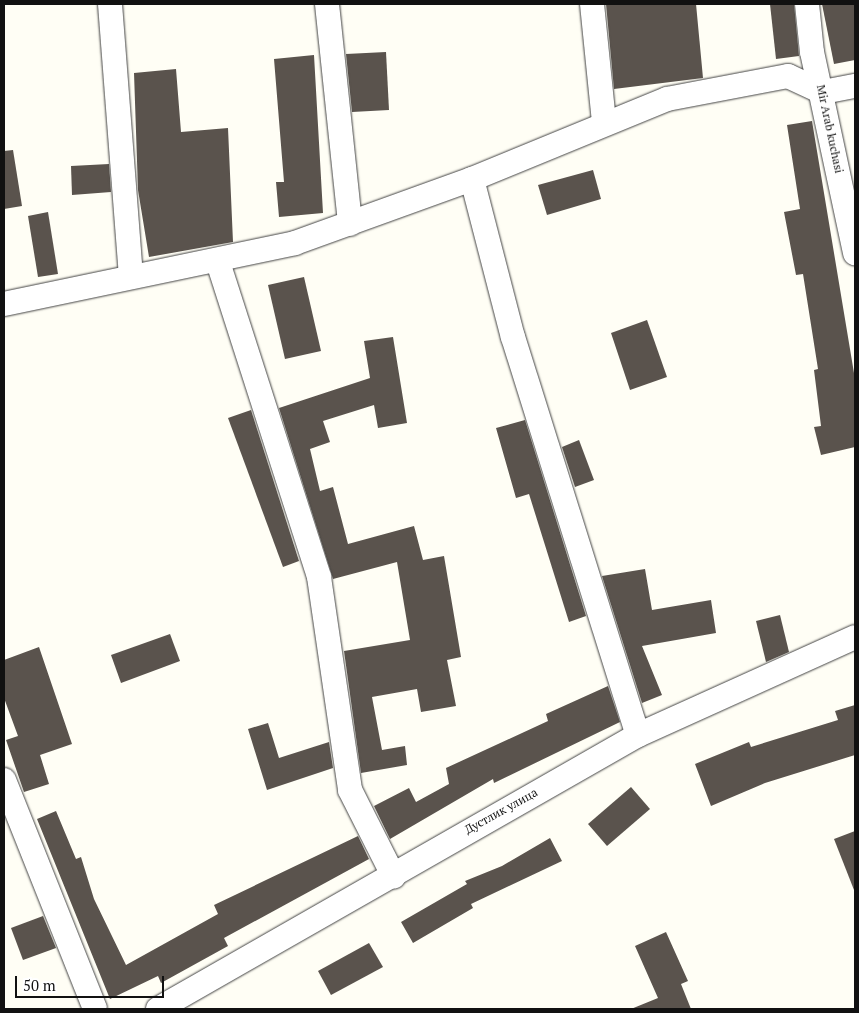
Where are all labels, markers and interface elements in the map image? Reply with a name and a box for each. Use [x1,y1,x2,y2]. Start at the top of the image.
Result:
street label: Mir Arab kuchasi [814,83,846,175]
street label: Дустлик улица [462,785,540,837]
scale bar [18,966,166,998]
text: 50 m [23,975,56,995]

